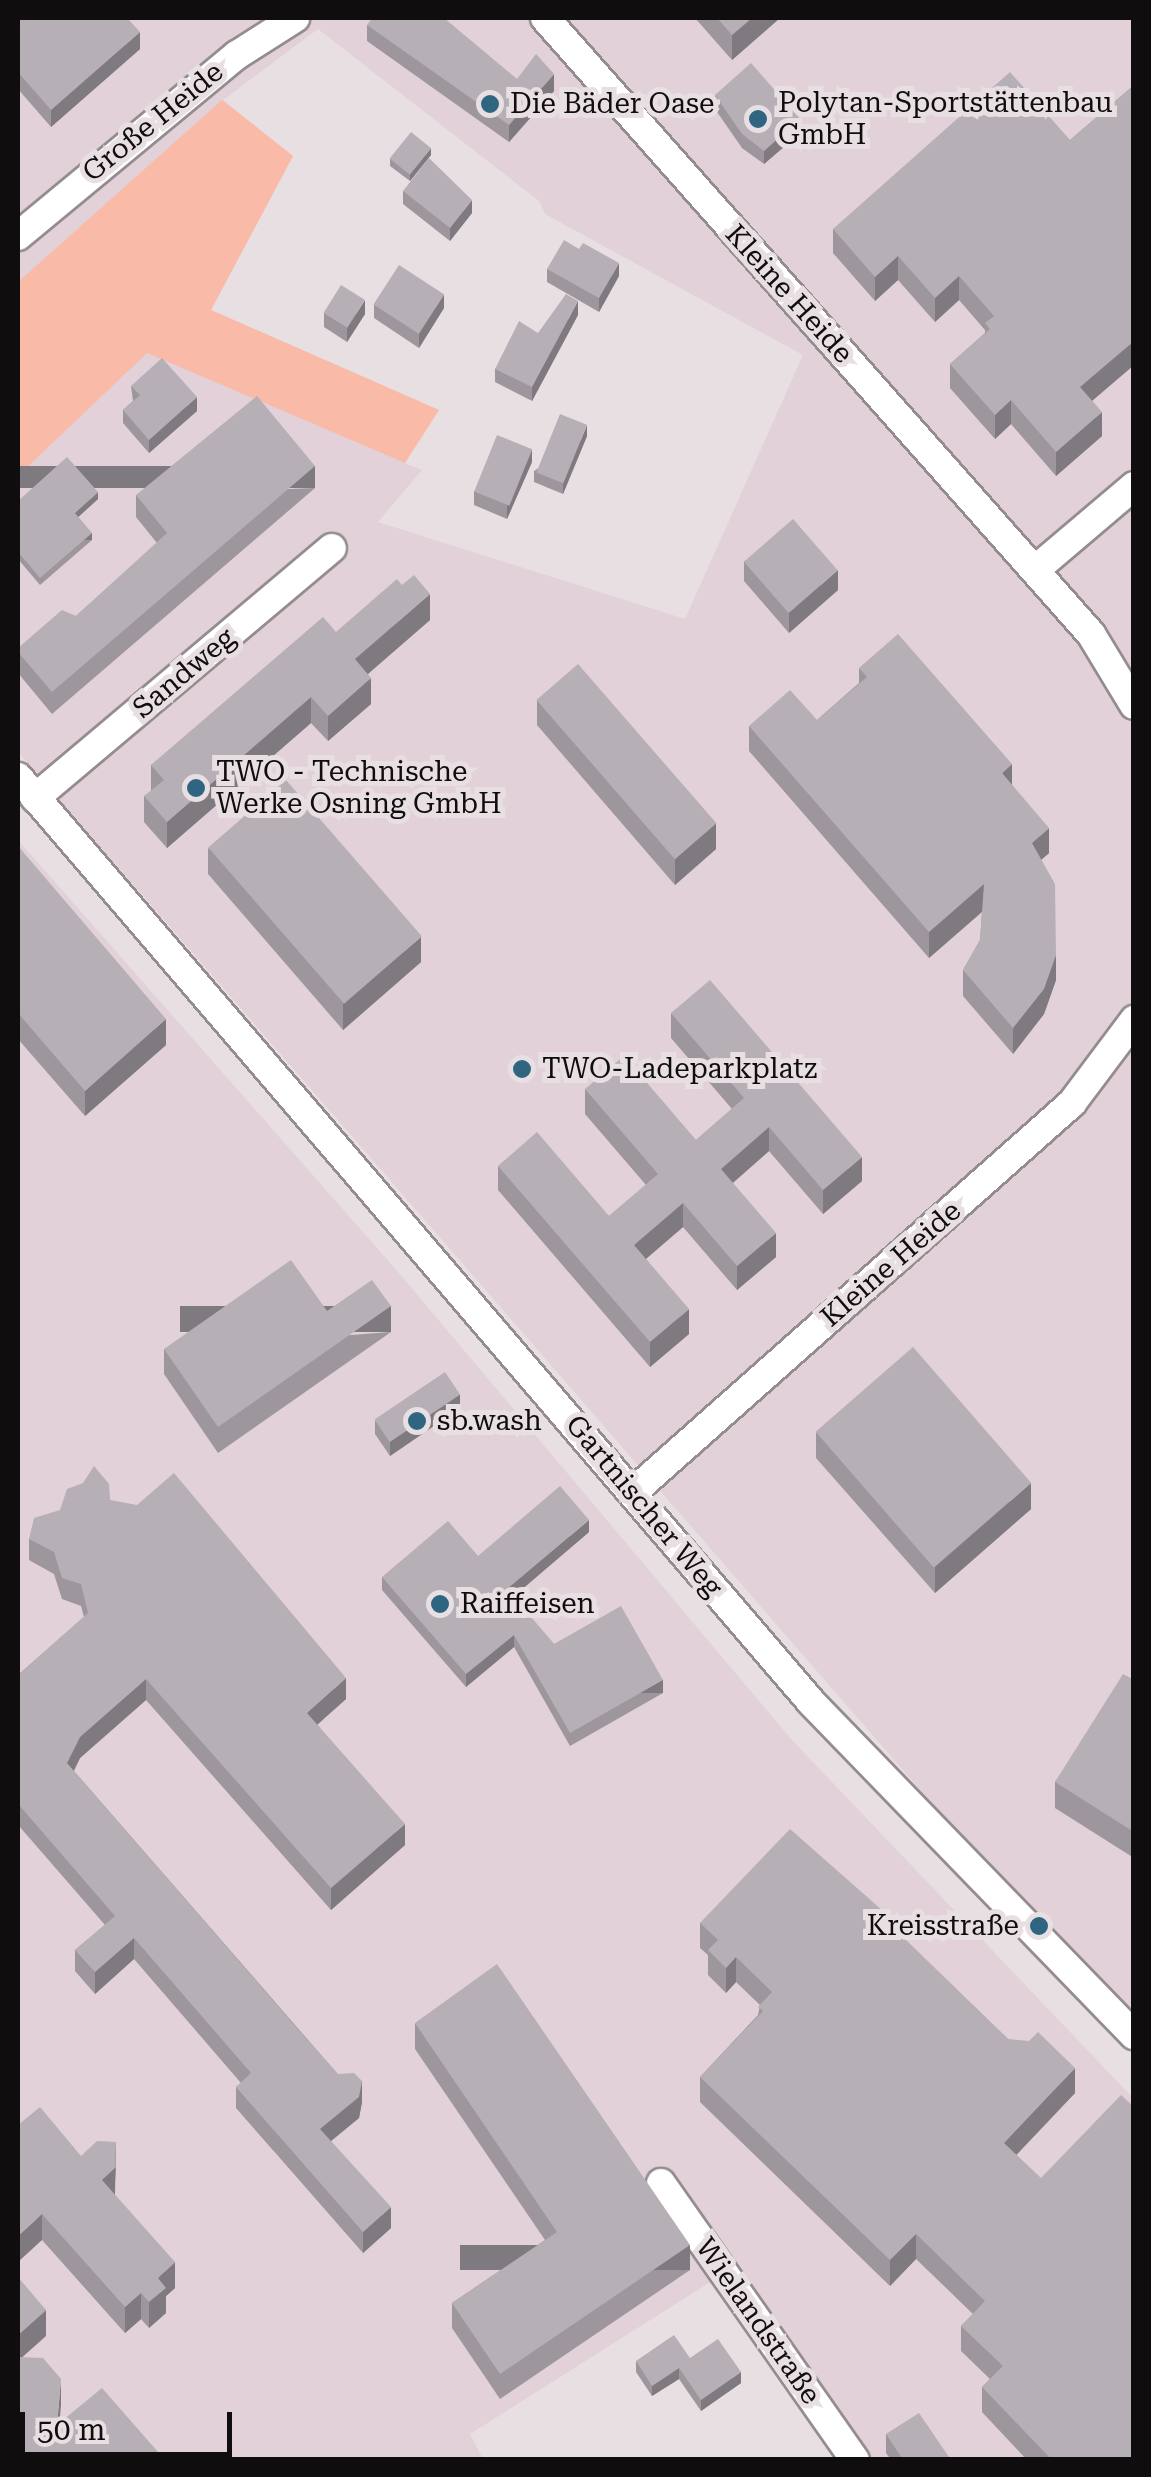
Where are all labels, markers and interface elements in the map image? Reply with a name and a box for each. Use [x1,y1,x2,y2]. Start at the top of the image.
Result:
street label: Große Heide [76,55,230,189]
place label: Polytan-Sportstättenbau GmbH [778,86,1113,152]
place label: Die Bäder Oase [510,87,714,121]
marker: Die Bäder Oase [479,93,501,115]
marker: Polytan-Sportstättenbau GmbH [747,108,769,130]
street label: Kleine Heide [718,218,860,370]
street label: Sandweg [126,621,242,725]
place label: TWO - Technische Werke Osning GmbH [216,755,501,821]
marker: TWO - Technische Werke Osning GmbH [185,777,207,799]
place label: TWO-Ladeparkplatz [542,1052,817,1086]
marker: TWO-Ladeparkplatz [511,1058,533,1080]
street label: Kleine Heide [814,1194,968,1334]
place label: sb.wash [437,1404,542,1438]
street label: Gartnischer Weg [558,1409,730,1603]
marker: sb.wash [406,1410,428,1432]
place label: Raiffeisen [460,1587,595,1621]
marker: Raiffeisen [429,1593,451,1615]
place label: Kreisstraße [867,1909,1019,1943]
marker: Kreisstraße [1028,1915,1050,1937]
street label: Wielandstraße [688,2231,828,2411]
scale bar [25,2392,238,2454]
text: 50 m [37,2412,106,2447]

